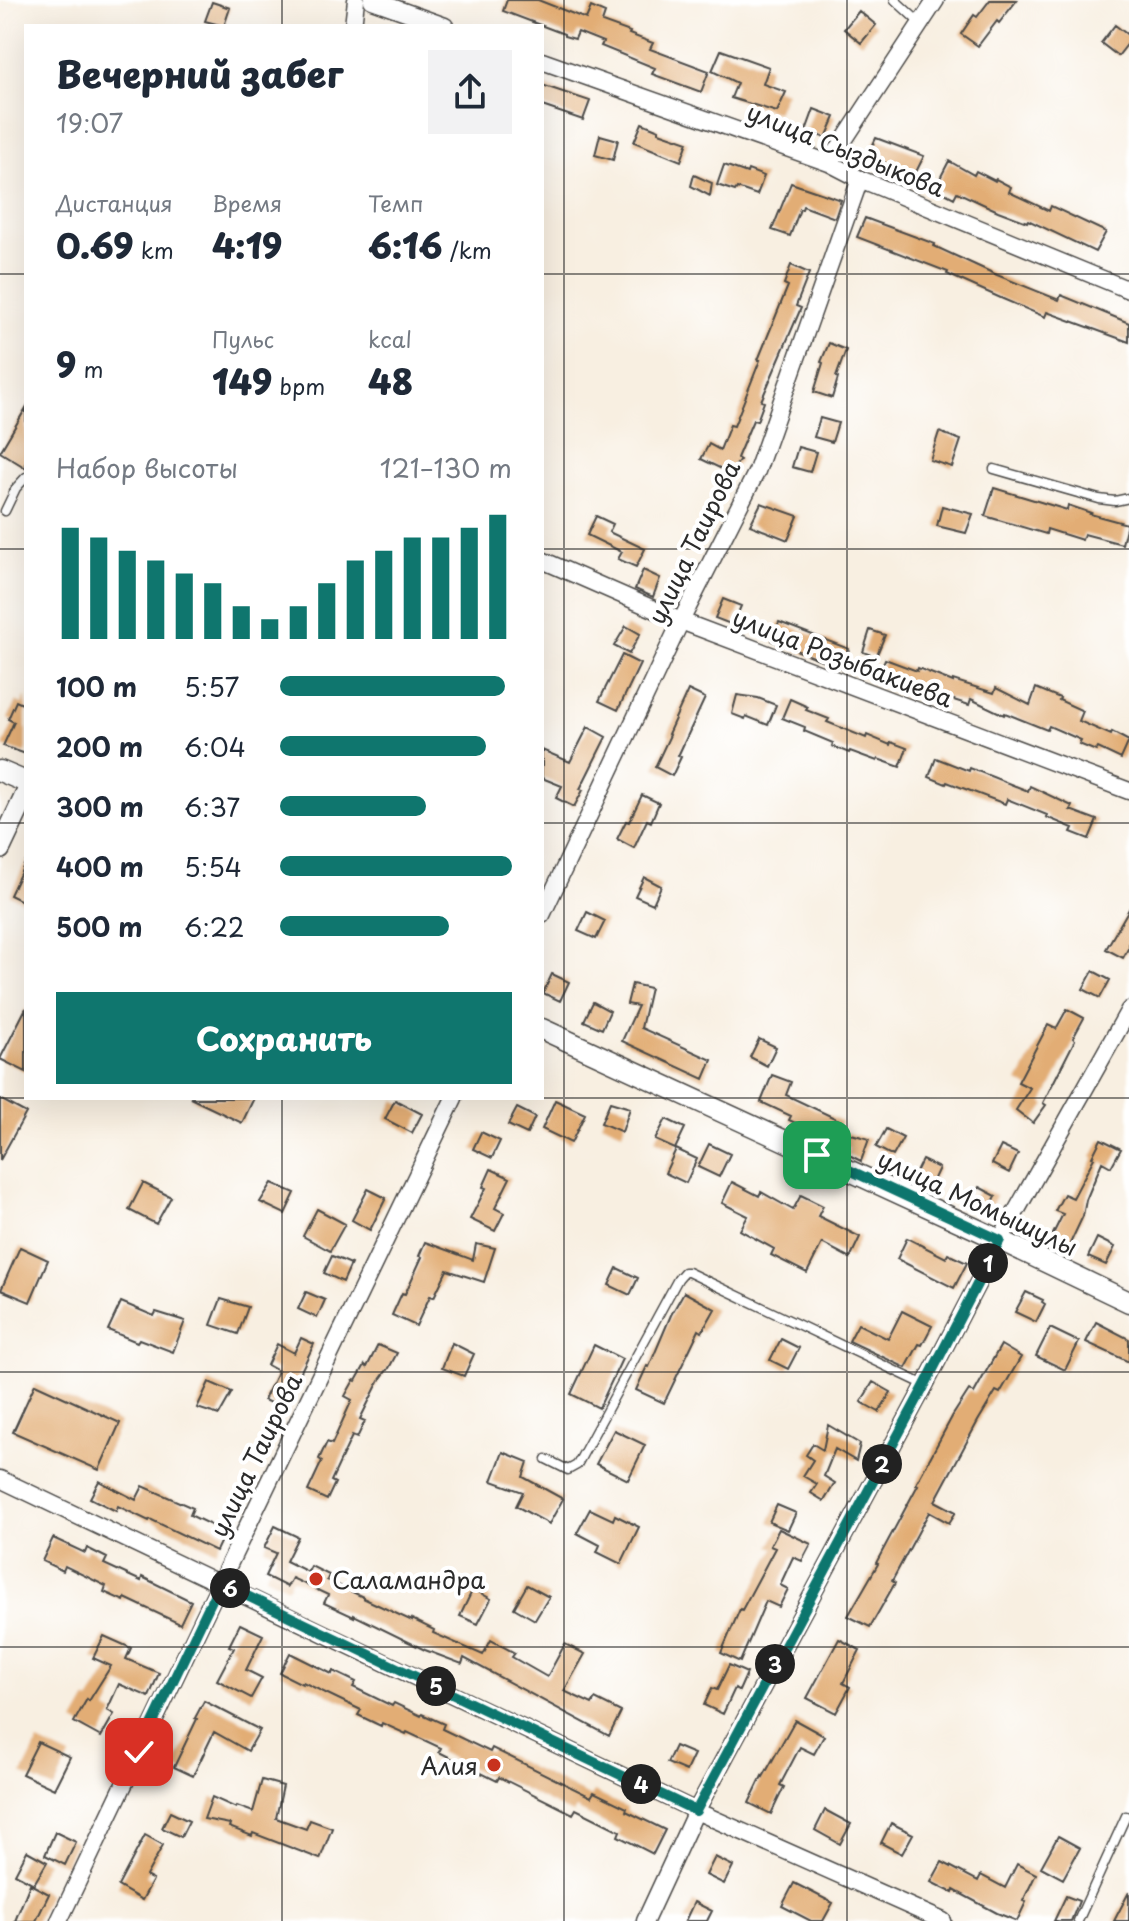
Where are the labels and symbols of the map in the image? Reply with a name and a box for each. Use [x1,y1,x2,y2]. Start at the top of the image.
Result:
street label: улица Сыздыкова [742,93,950,205]
street label: улица Таирова [638,454,748,630]
street label: улица Розыбакиева [728,598,958,716]
pin [783,1121,851,1189]
street label: улица Момышулы [872,1140,1084,1264]
pin: 1 [968,1243,1008,1283]
street label: улица Таирова [200,1367,310,1543]
pin: 2 [862,1444,902,1484]
place label: Саламандра [332,1561,485,1597]
pin: 6 [210,1568,250,1608]
marker: Саламандра [307,1570,325,1588]
pin: 3 [755,1644,795,1684]
pin: 5 [416,1666,456,1706]
pin [105,1718,173,1786]
place label: Алия [421,1747,478,1783]
marker: Алия [485,1756,503,1774]
pin: 4 [621,1764,661,1804]

